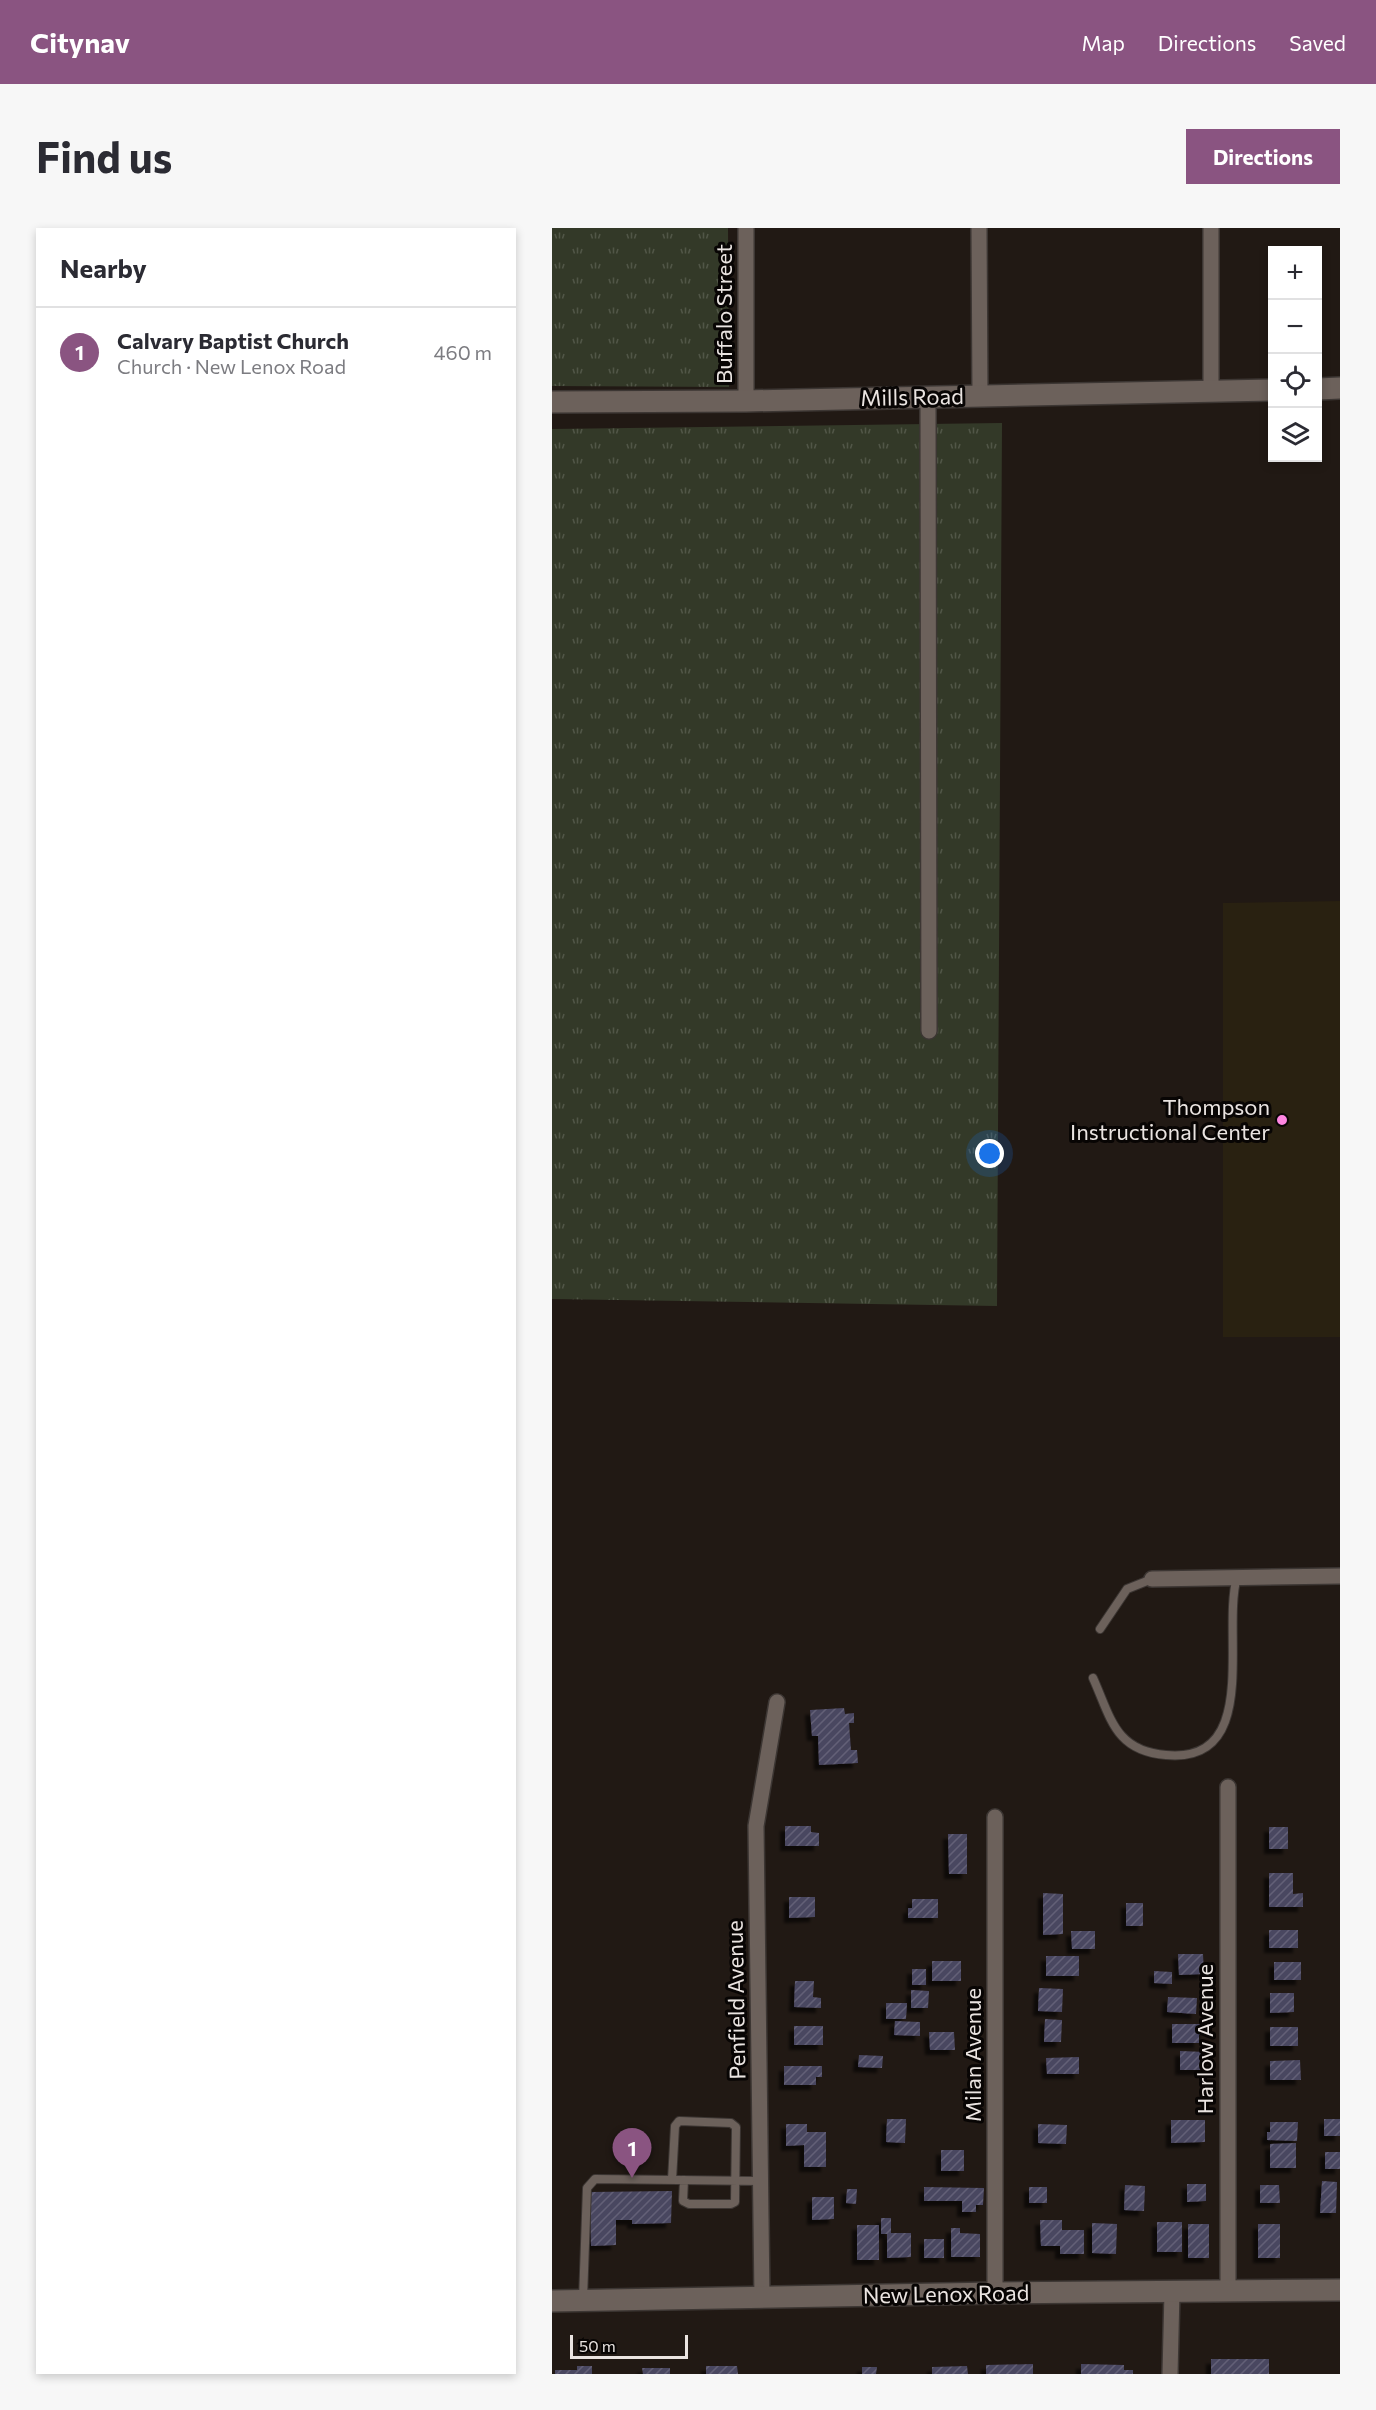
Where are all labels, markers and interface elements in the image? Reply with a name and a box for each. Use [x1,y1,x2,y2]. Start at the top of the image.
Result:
text: Citynav [30,25,130,59]
text: Map [1082,30,1125,55]
text: Directions [1158,30,1256,55]
text: Saved [1289,30,1346,55]
button: Directions [1186,129,1340,184]
text: Find us [36,130,172,182]
street label: Buffalo Street [710,244,737,384]
map controls [1268,246,1322,462]
button: + [1268,246,1322,300]
text: Nearby [60,252,147,283]
button: − [1268,300,1322,354]
text: Calvary Baptist Church [117,327,349,354]
text: 1 [75,340,84,364]
text: 460 m [434,340,492,364]
text: Church · New Lenox Road [117,354,346,378]
button: locate [1268,354,1322,408]
street label: Mills Road [860,382,964,411]
button: layers [1268,408,1322,462]
place label: Thompson Instructional Center [1070,1093,1270,1145]
marker: Thompson Instructional Center [1275,1113,1289,1127]
your location [975,1139,1004,1168]
street label: Penfield Avenue [721,1920,750,2080]
street label: Harlow Avenue [1191,1964,1218,2114]
street label: Milan Avenue [959,1988,986,2122]
pin: 1 [612,2128,652,2178]
street label: New Lenox Road [863,2279,1029,2308]
scale bar [570,2332,688,2360]
text: 50 m [579,2336,616,2355]

